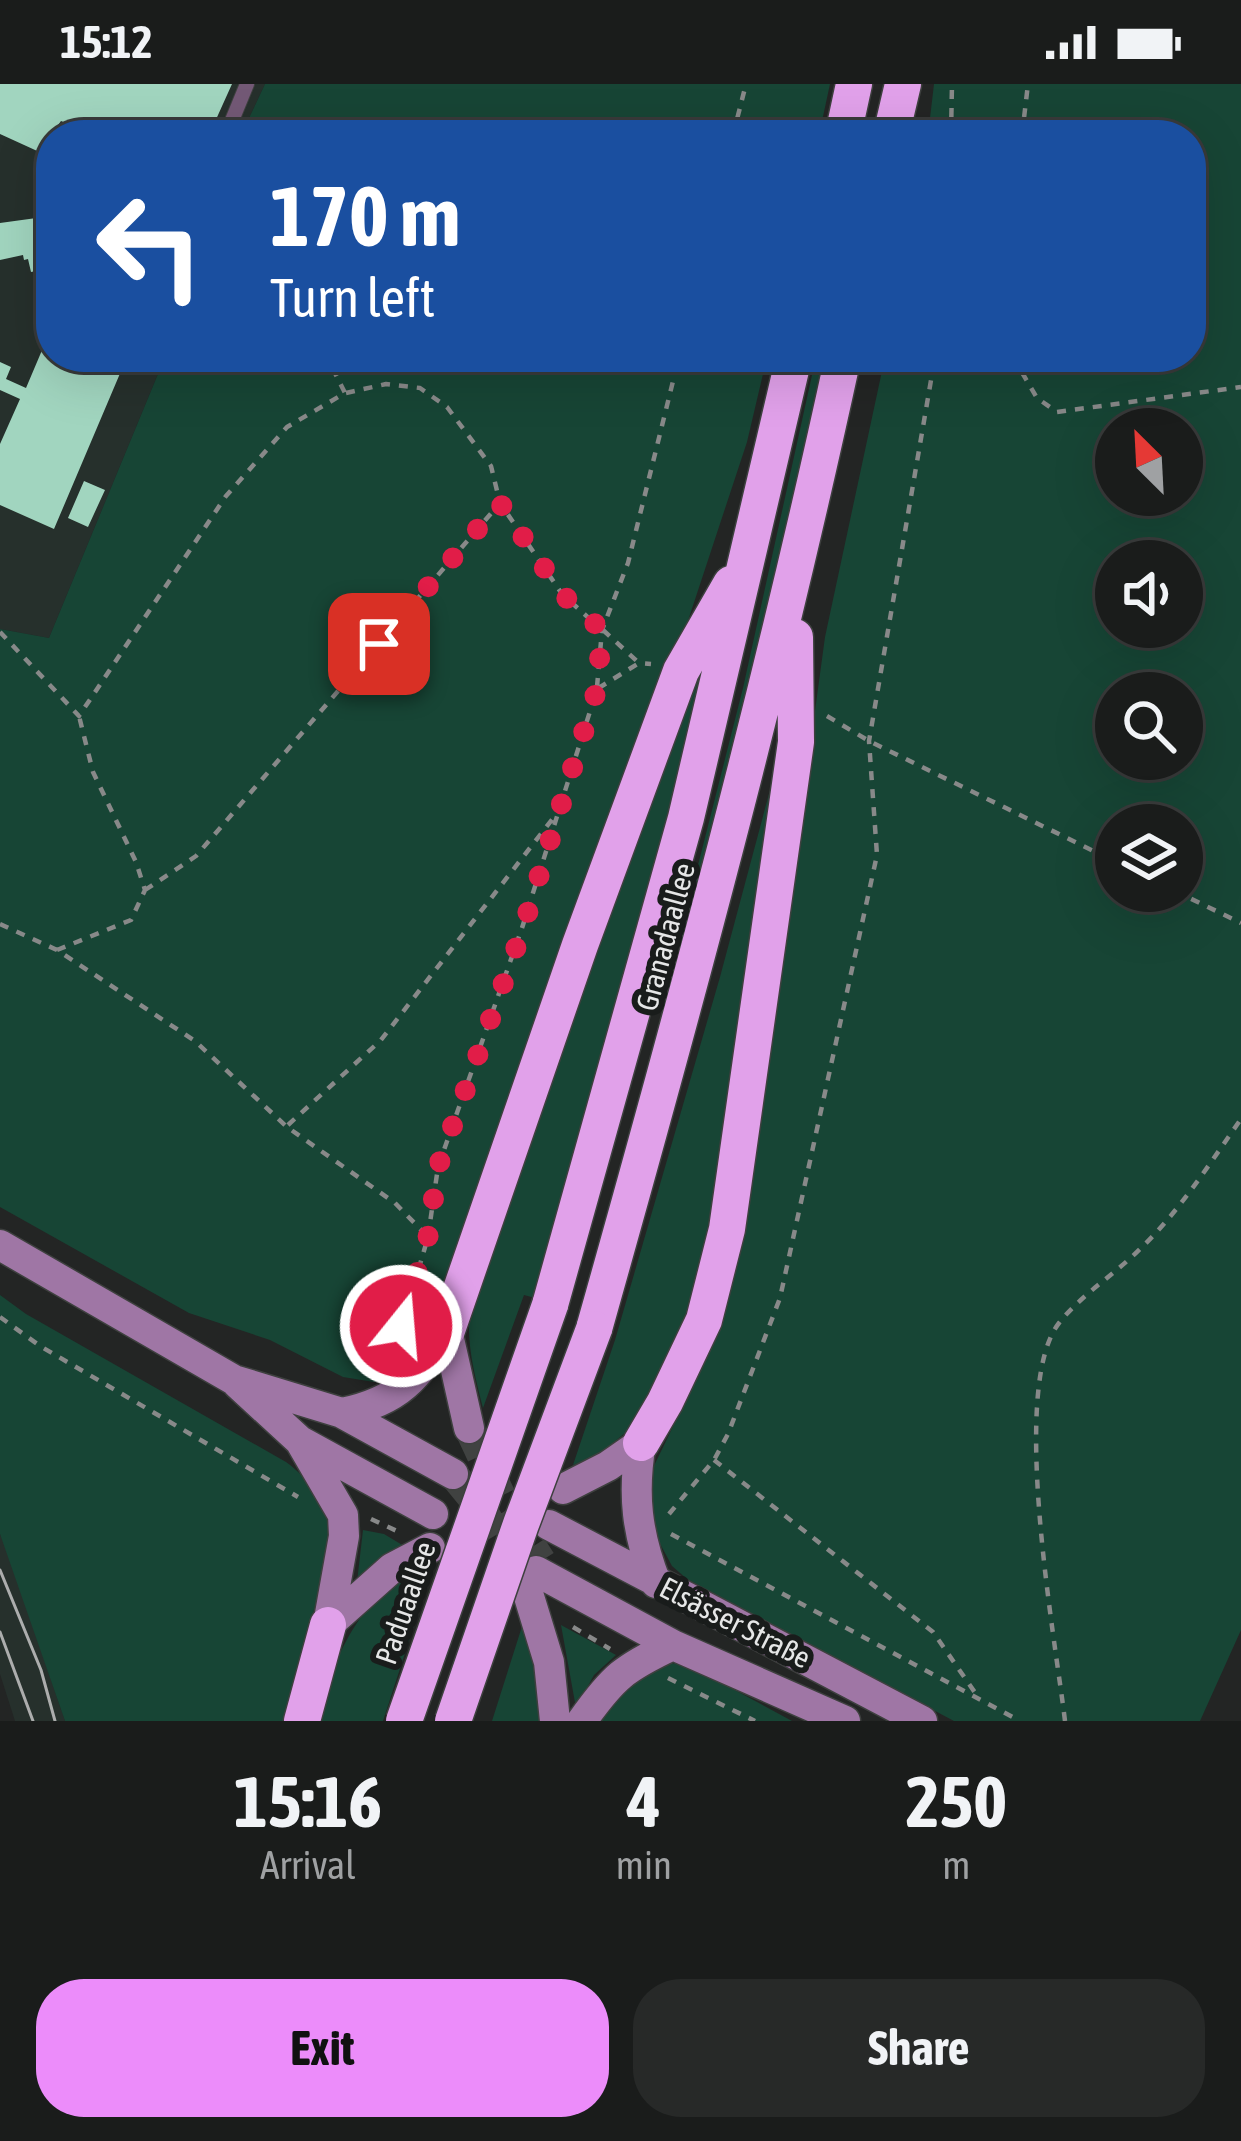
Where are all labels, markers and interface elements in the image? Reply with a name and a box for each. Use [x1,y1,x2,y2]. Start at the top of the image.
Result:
text: 15:12 [60,16,153,68]
icon: left [72,168,228,324]
text: 170 m [270,168,460,264]
text: Turn left [270,267,435,328]
north arrow [1095,408,1203,516]
map controls [1095,408,1203,912]
button: sound [1095,540,1203,648]
pin [328,593,430,695]
icon: arrive [346,611,412,677]
button: search [1095,672,1203,780]
button: layers [1095,804,1203,912]
street label: Granadaallee [629,859,701,1014]
position arrow [338,1263,464,1389]
street label: Paduaallee [368,1537,442,1668]
street label: Elsässer Straße [655,1570,816,1675]
text: 15:16 [234,1760,382,1842]
text: 4 [627,1760,661,1842]
text: 250 [906,1760,1007,1842]
text: Arrival [260,1843,356,1887]
text: min [616,1843,672,1887]
text: m [942,1843,970,1887]
button: Exit [36,1979,609,2117]
button: Share [633,1979,1205,2117]

